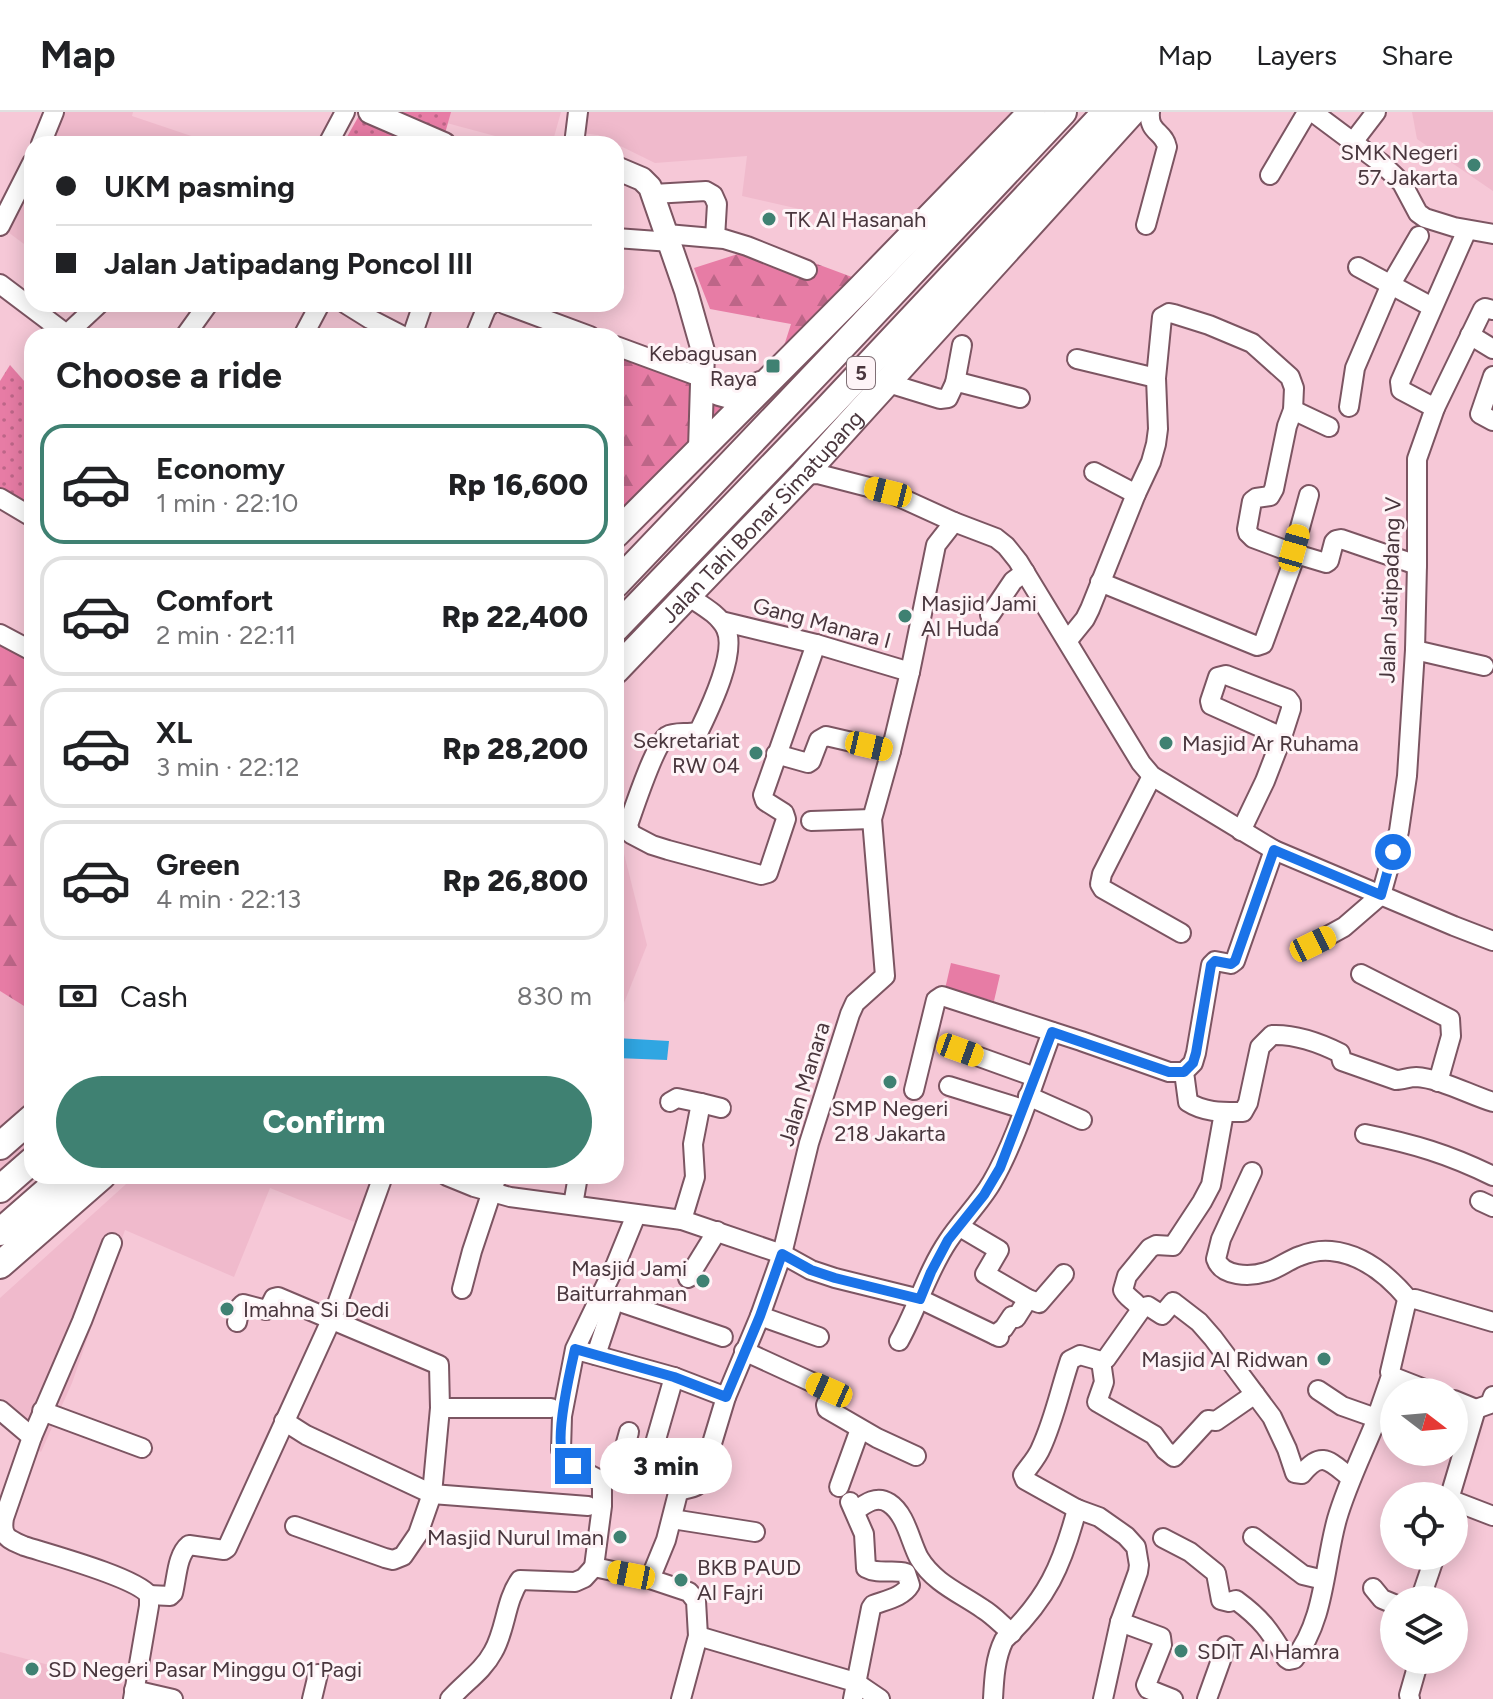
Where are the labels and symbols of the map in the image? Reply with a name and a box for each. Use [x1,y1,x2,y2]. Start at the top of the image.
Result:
place label: SMK Negeri 57 Jakarta [1341,139,1458,191]
marker: SMK Negeri 57 Jakarta [1465,156,1483,174]
place label: TK Al Hasanah [785,206,926,233]
marker: TK Al Hasanah [760,210,778,228]
place label: Kebagusan Raya [649,340,757,392]
marker: Kebagusan Raya [764,357,782,375]
road number: 5 [847,357,875,389]
street label: Jalan Tahi Bonar Simatupang [655,404,869,628]
car [862,475,914,509]
street label: Jalan Jatipadang V [1373,496,1407,684]
car [1276,522,1312,574]
place label: Masjid Jami Al Huda [921,590,1037,642]
street label: Gang Manara I [750,592,894,654]
marker: Masjid Jami Al Huda [896,607,914,625]
place label: Sekretariat RW 04 [633,727,740,779]
car [843,729,895,763]
place label: Masjid Ar Ruhama [1182,730,1359,757]
marker: Masjid Ar Ruhama [1157,734,1175,752]
marker: Sekretariat RW 04 [747,744,765,762]
route start [1375,834,1411,870]
car [1286,923,1340,965]
street label: Jalan Manara [772,1019,836,1149]
car [933,1031,987,1069]
marker: SMP Negeri 218 Jakarta [881,1073,899,1091]
place label: SMP Negeri 218 Jakarta [832,1095,948,1147]
place label: Masjid Jami Baiturrahman [556,1255,687,1307]
marker: Masjid Jami Baiturrahman [694,1272,712,1290]
place label: Imahna Si Dedi [243,1296,389,1323]
marker: Imahna Si Dedi [218,1300,236,1318]
place label: Masjid Al Ridwan [1141,1346,1308,1373]
marker: Masjid Al Ridwan [1315,1350,1333,1368]
car [802,1369,856,1411]
north arrow [1380,1378,1468,1466]
callout: 3 min [601,1438,733,1494]
route end [555,1448,591,1484]
place label: Masjid Nurul Iman [427,1524,604,1551]
marker: Masjid Nurul Iman [611,1528,629,1546]
place label: BKB PAUD Al Fajri [697,1554,801,1606]
car [605,1559,657,1591]
marker: BKB PAUD Al Fajri [672,1571,690,1589]
place label: SDIT Al Hamra [1197,1638,1339,1665]
marker: SDIT Al Hamra [1172,1642,1190,1660]
place label: SD Negeri Pasar Minggu 01 Pagi [48,1656,362,1683]
marker: SD Negeri Pasar Minggu 01 Pagi [23,1660,41,1678]

